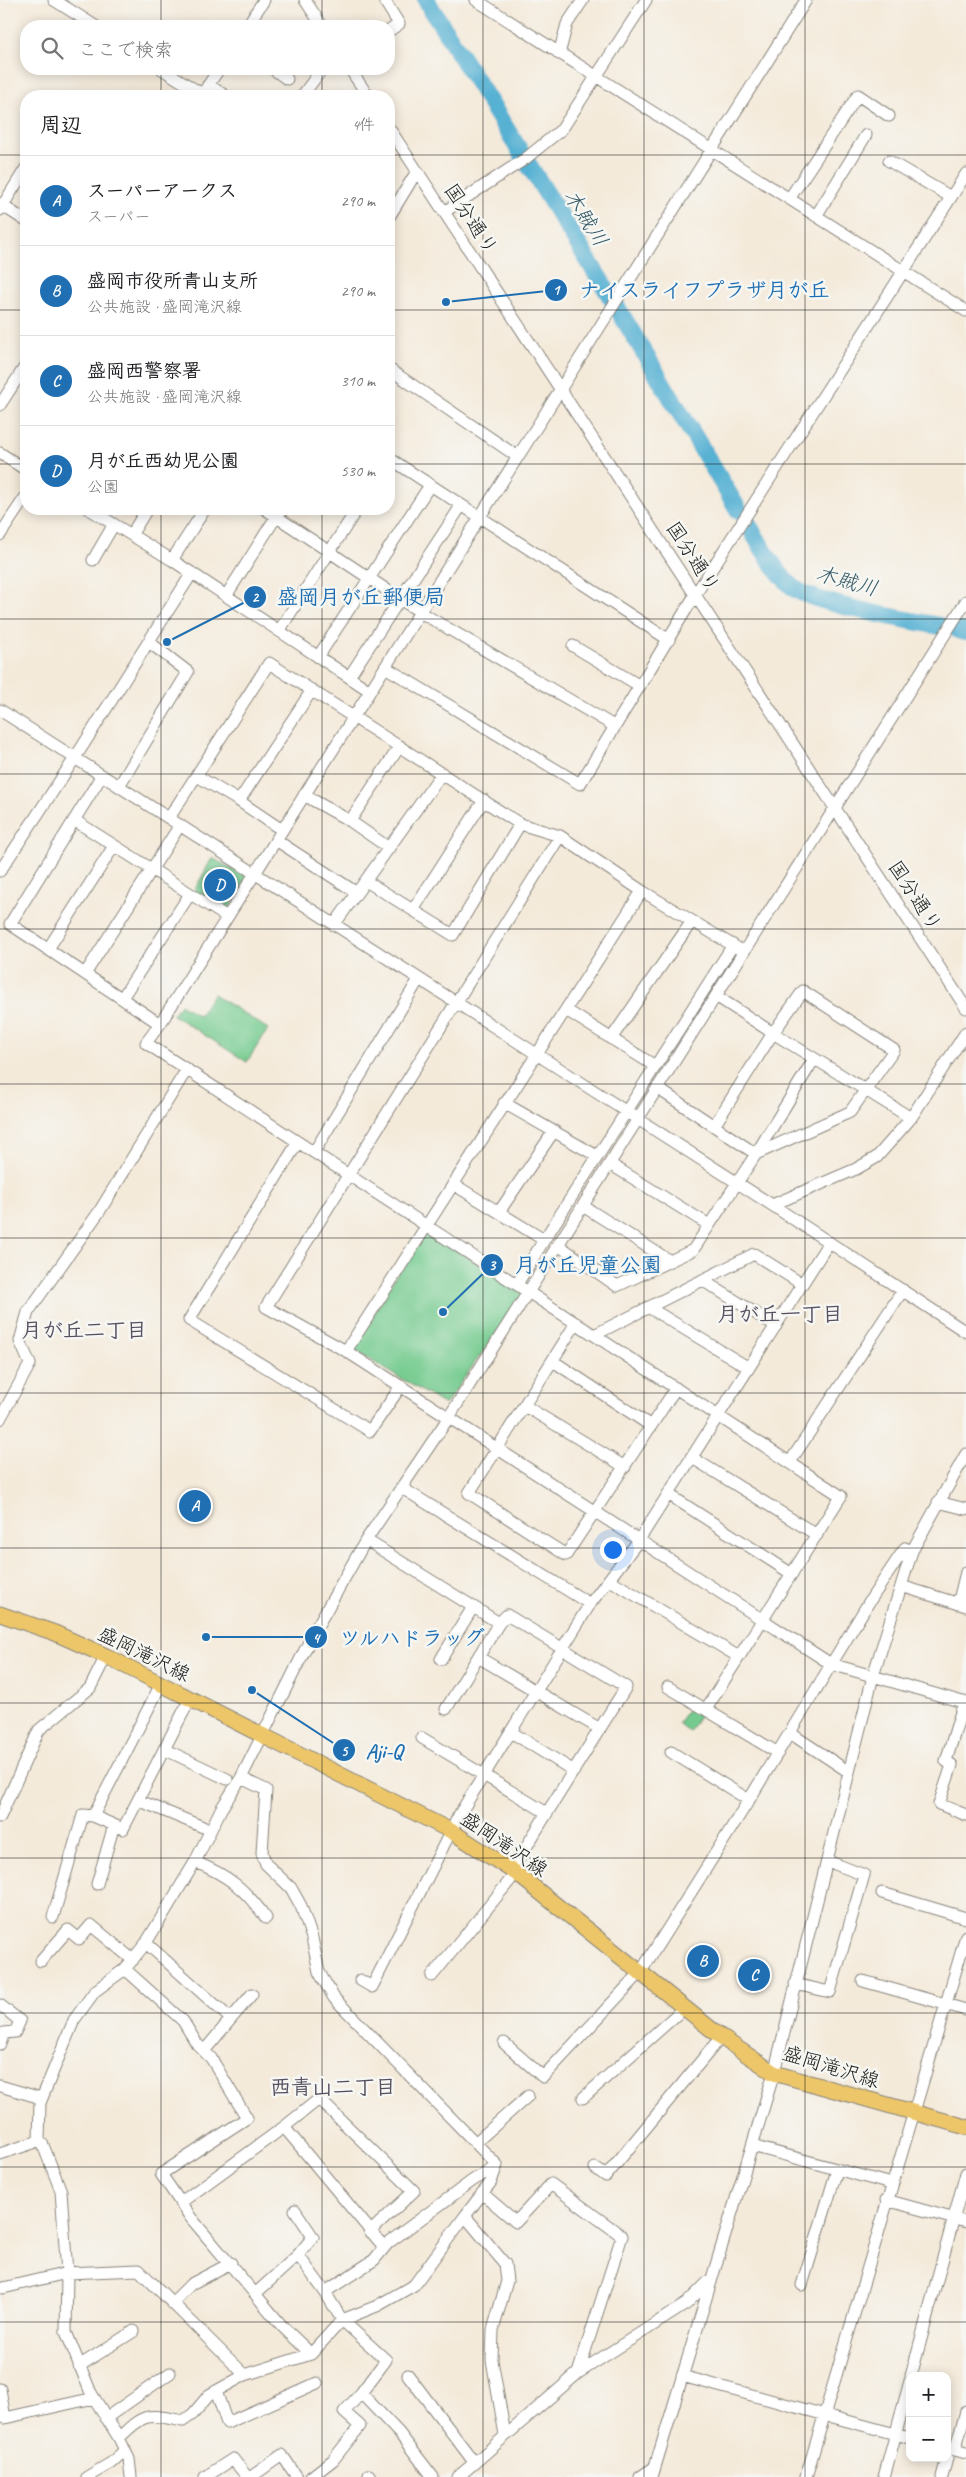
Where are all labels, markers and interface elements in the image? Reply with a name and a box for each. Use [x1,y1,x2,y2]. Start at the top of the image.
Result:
search box [20,20,395,75]
icon: search [38,34,66,62]
text: ここで検索 [78,38,173,62]
text: 周辺 [40,112,82,138]
text: 4件 [352,115,375,135]
text: スーパーアークス [87,179,237,203]
street label: 国分通り [439,179,503,259]
water label: 木賊川 [558,184,614,252]
text: A [52,191,60,211]
text: 290 m [341,191,375,211]
text: スーパー [87,207,150,227]
text: 盛岡市役所青山支所 [87,269,258,293]
callout: ナイスライフプラザ月が丘 [543,272,840,308]
text: ナイスライフプラザ月が丘 [579,277,829,303]
text: B [52,281,60,301]
text: 290 m [341,281,375,301]
text: 1 [553,281,562,300]
text: 公共施設 · 盛岡滝沢線 [87,297,242,317]
text: 盛岡西警察署 [87,359,201,383]
text: C [52,371,60,391]
text: 310 m [341,371,375,391]
text: 公共施設 · 盛岡滝沢線 [87,387,242,407]
text: 月が丘西幼児公園 [87,449,239,473]
text: D [51,461,61,481]
text: 530 m [341,461,375,481]
text: 公園 [87,477,119,497]
street label: 国分通り [661,517,725,597]
water label: 木賊川 [813,560,881,602]
callout: 盛岡月が丘郵便局 [242,579,455,615]
text: 盛岡月が丘郵便局 [277,584,445,610]
text: 2 [252,588,260,607]
street label: 国分通り [883,856,947,936]
pin: D [204,866,236,904]
callout: 月が丘児童公園 [480,1247,672,1283]
text: 月が丘児童公園 [515,1252,662,1278]
text: 3 [489,1256,497,1275]
district label: 月が丘一丁目 [717,1301,843,1327]
district label: 月が丘二丁目 [21,1317,147,1343]
pin: A [179,1487,211,1525]
your location [600,1537,626,1563]
callout: ツルハドラッグ [303,1619,495,1655]
street label: 盛岡滝沢線 [94,1621,194,1687]
text: ツルハドラッグ [339,1625,485,1651]
text: 4 [313,1629,322,1648]
callout: Aji-Q [331,1732,413,1768]
text: Aji-Q [366,1738,405,1764]
text: 5 [341,1742,349,1761]
street label: 盛岡滝沢線 [456,1806,552,1882]
pin: B [687,1942,719,1980]
pin: C [738,1956,770,1994]
street label: 盛岡滝沢線 [780,2040,882,2094]
district label: 西青山二丁目 [270,2074,396,2100]
map controls [906,2372,951,2462]
button: + [906,2372,951,2417]
button: − [906,2417,951,2462]

